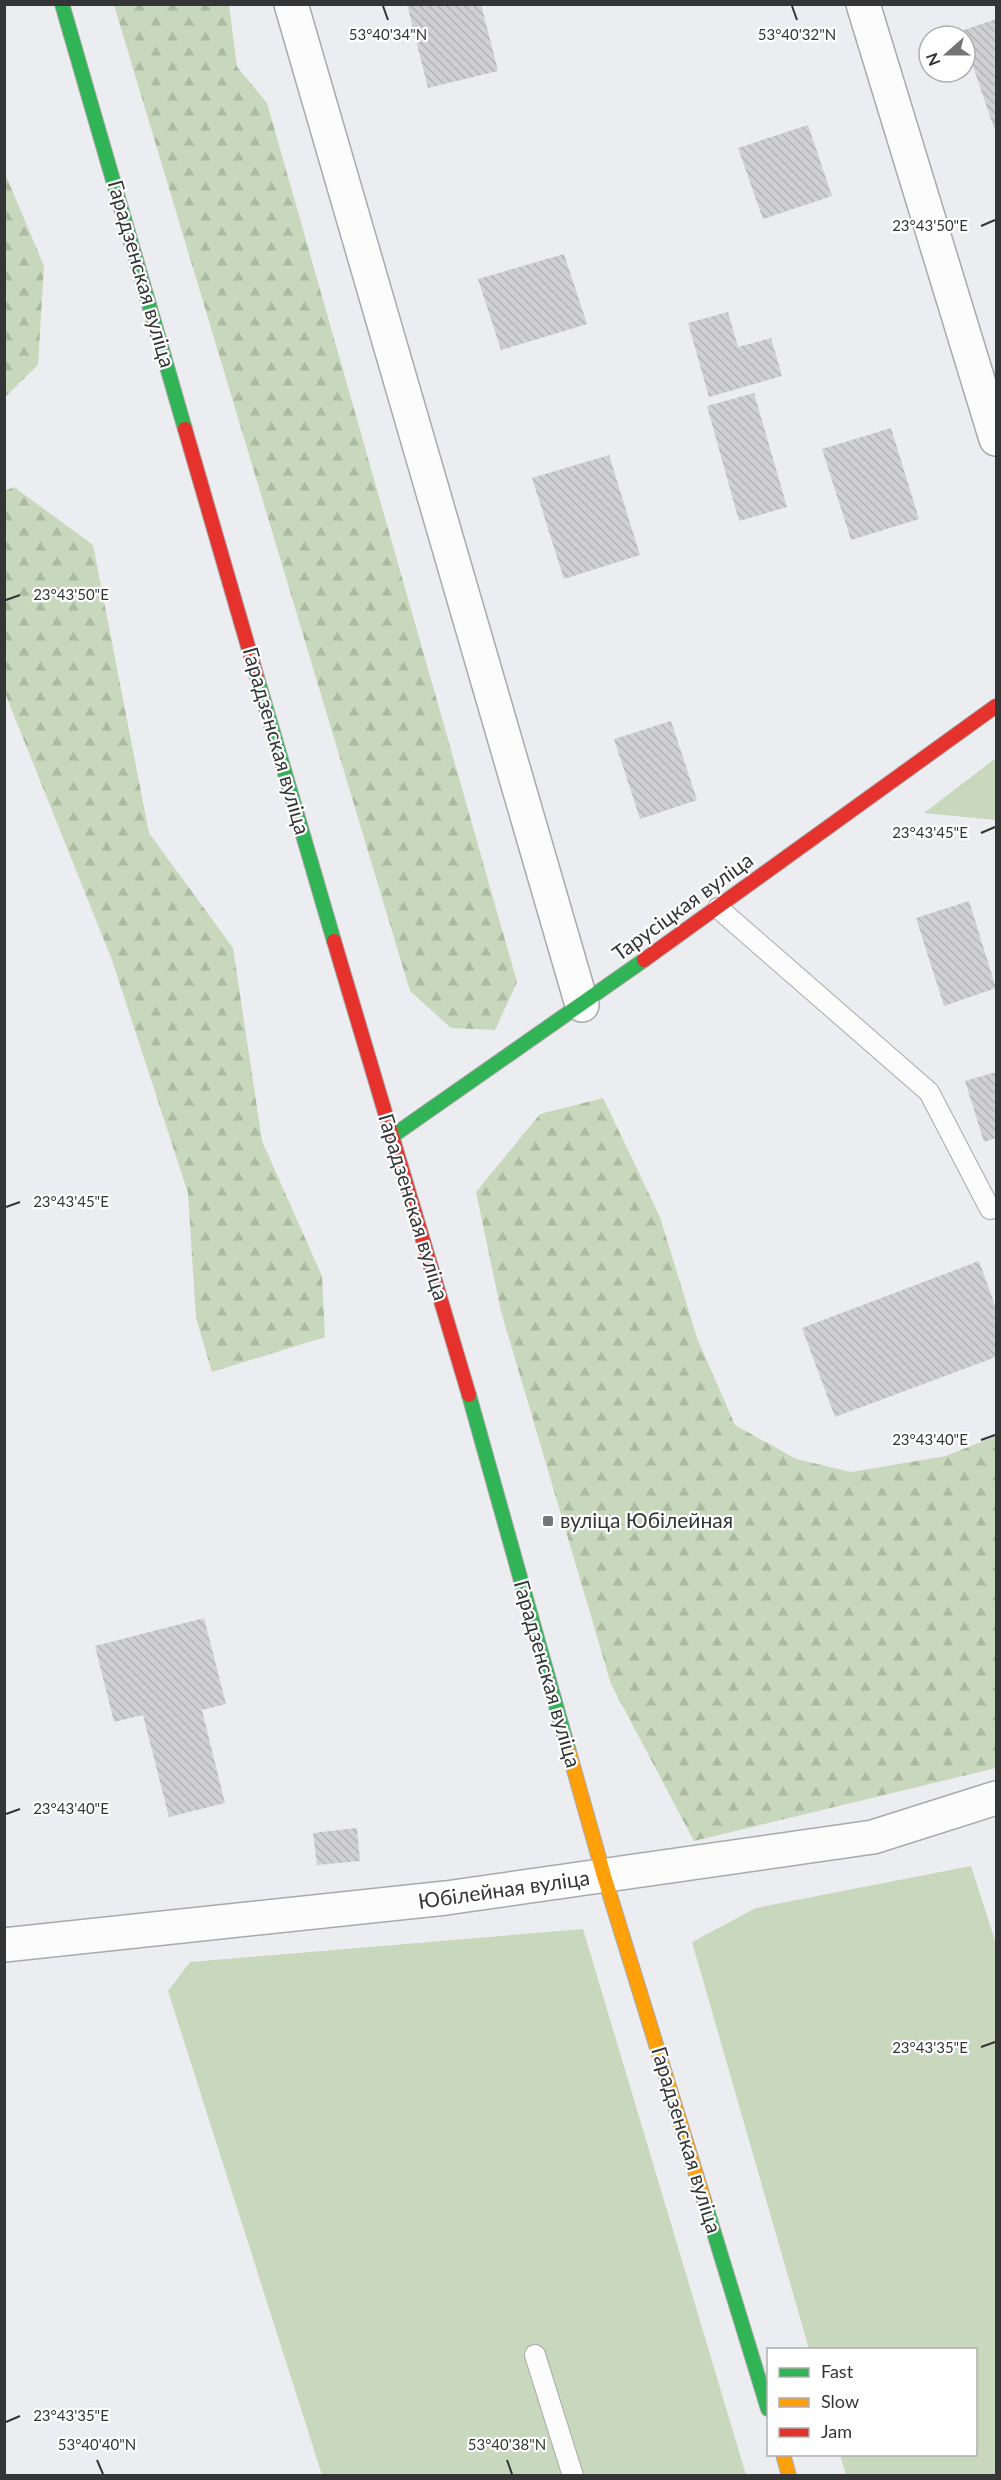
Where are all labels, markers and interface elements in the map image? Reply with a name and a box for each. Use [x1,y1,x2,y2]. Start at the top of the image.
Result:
north arrow [917,24,977,84]
text: 53°40'34"N [349,25,427,43]
text: 53°40'32"N [758,25,836,43]
text: N [921,50,944,69]
street label: Гарадзенская вуліца [104,177,181,370]
text: 23°43'50"E [892,216,968,234]
text: 23°43'50"E [33,585,109,603]
street label: Гарадзенская вуліца [239,644,316,837]
text: 23°43'45"E [892,823,968,841]
street label: Тарусіцкая вуліца [607,846,757,965]
street label: Гарадзенская вуліца [374,1110,455,1303]
text: 23°43'45"E [33,1192,109,1210]
text: 23°43'40"E [892,1430,968,1448]
place label: вуліца Юбілейная [560,1507,733,1532]
marker: вуліца Юбілейная [541,1514,555,1528]
street label: Гарадзенская вуліца [510,1577,587,1770]
text: 23°43'40"E [33,1799,109,1817]
street label: Юбілейная вуліца [416,1864,591,1913]
text: 23°43'35"E [892,2038,968,2056]
street label: Гарадзенская вуліца [647,2043,728,2236]
legend [767,2348,977,2456]
text: Fast [821,2360,854,2382]
text: Slow [821,2390,859,2412]
text: 23°43'35"E [33,2406,109,2424]
text: Jam [821,2420,852,2442]
text: 53°40'40"N [58,2435,136,2453]
text: 53°40'38"N [468,2435,546,2453]

